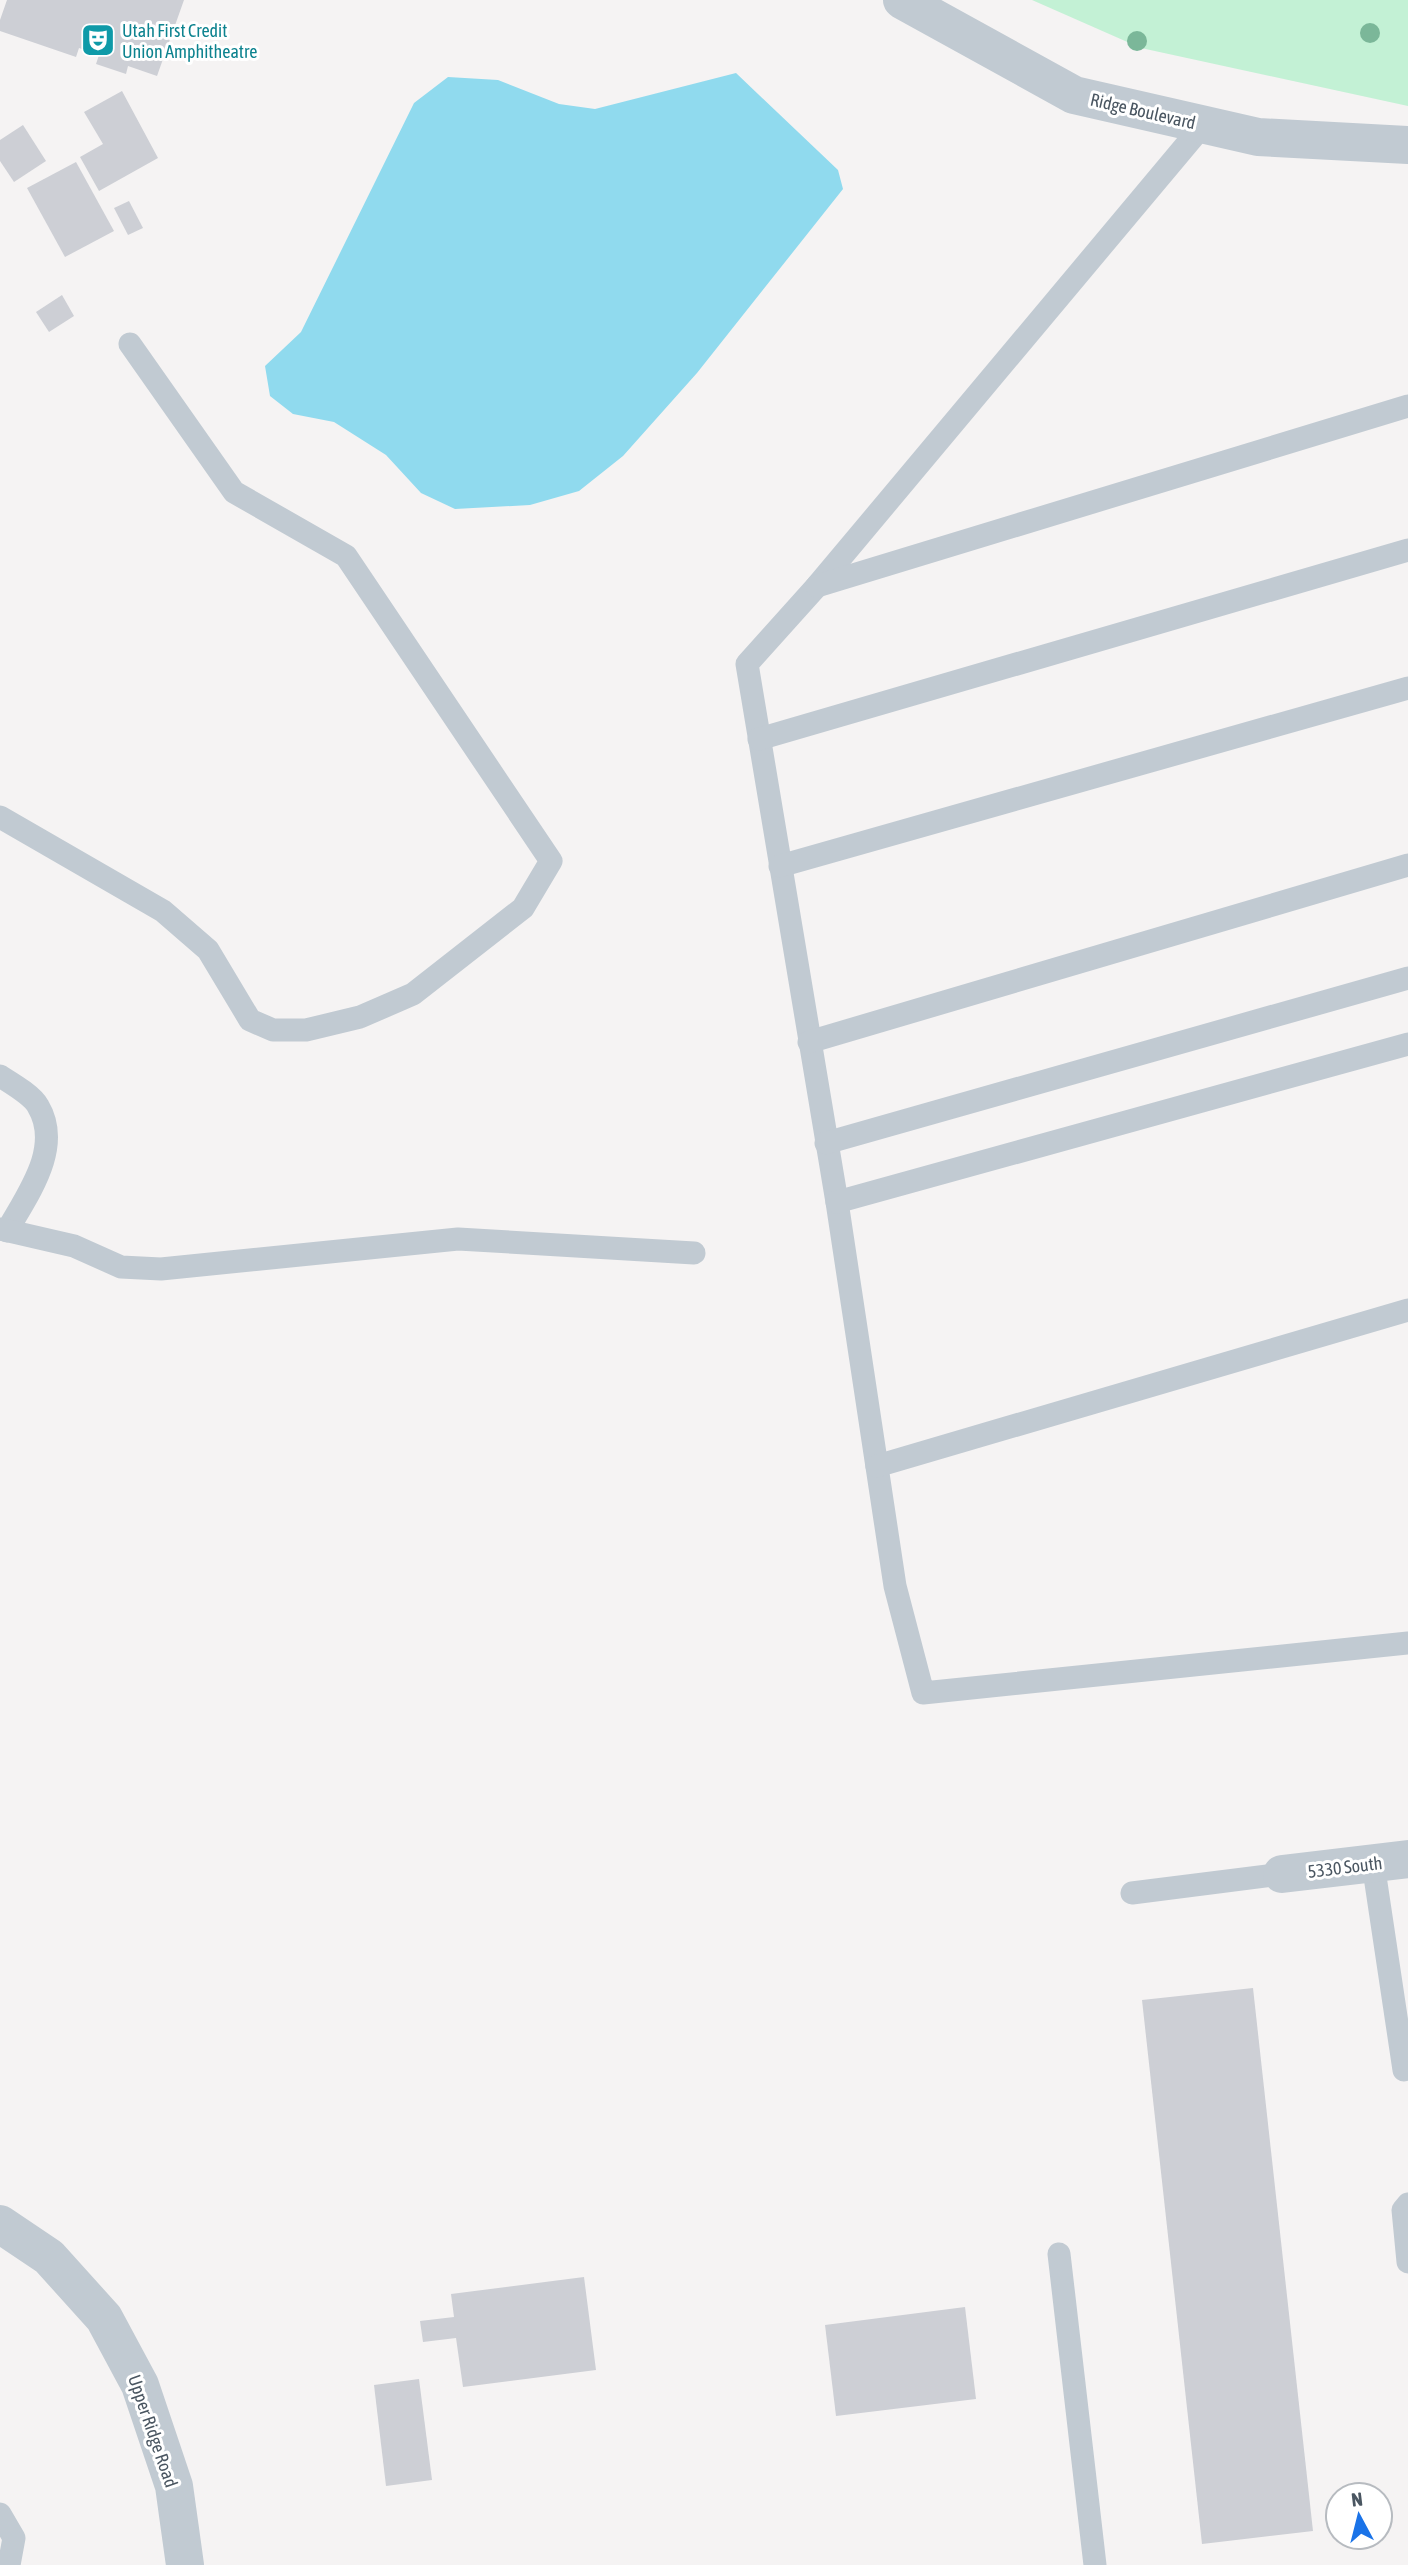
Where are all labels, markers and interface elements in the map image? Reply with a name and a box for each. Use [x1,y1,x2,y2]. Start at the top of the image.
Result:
place label: Utah First Credit Union Amphitheatre [122,20,257,62]
theatre icon: Utah First Credit Union Amphitheatre [79,21,117,59]
street label: Ridge Boulevard [1088,89,1198,133]
street label: 5330 South [1307,1852,1383,1882]
street label: Upper Ridge Road [124,2372,182,2490]
north arrow [1324,2481,1394,2551]
text: N [1350,2488,1364,2511]

